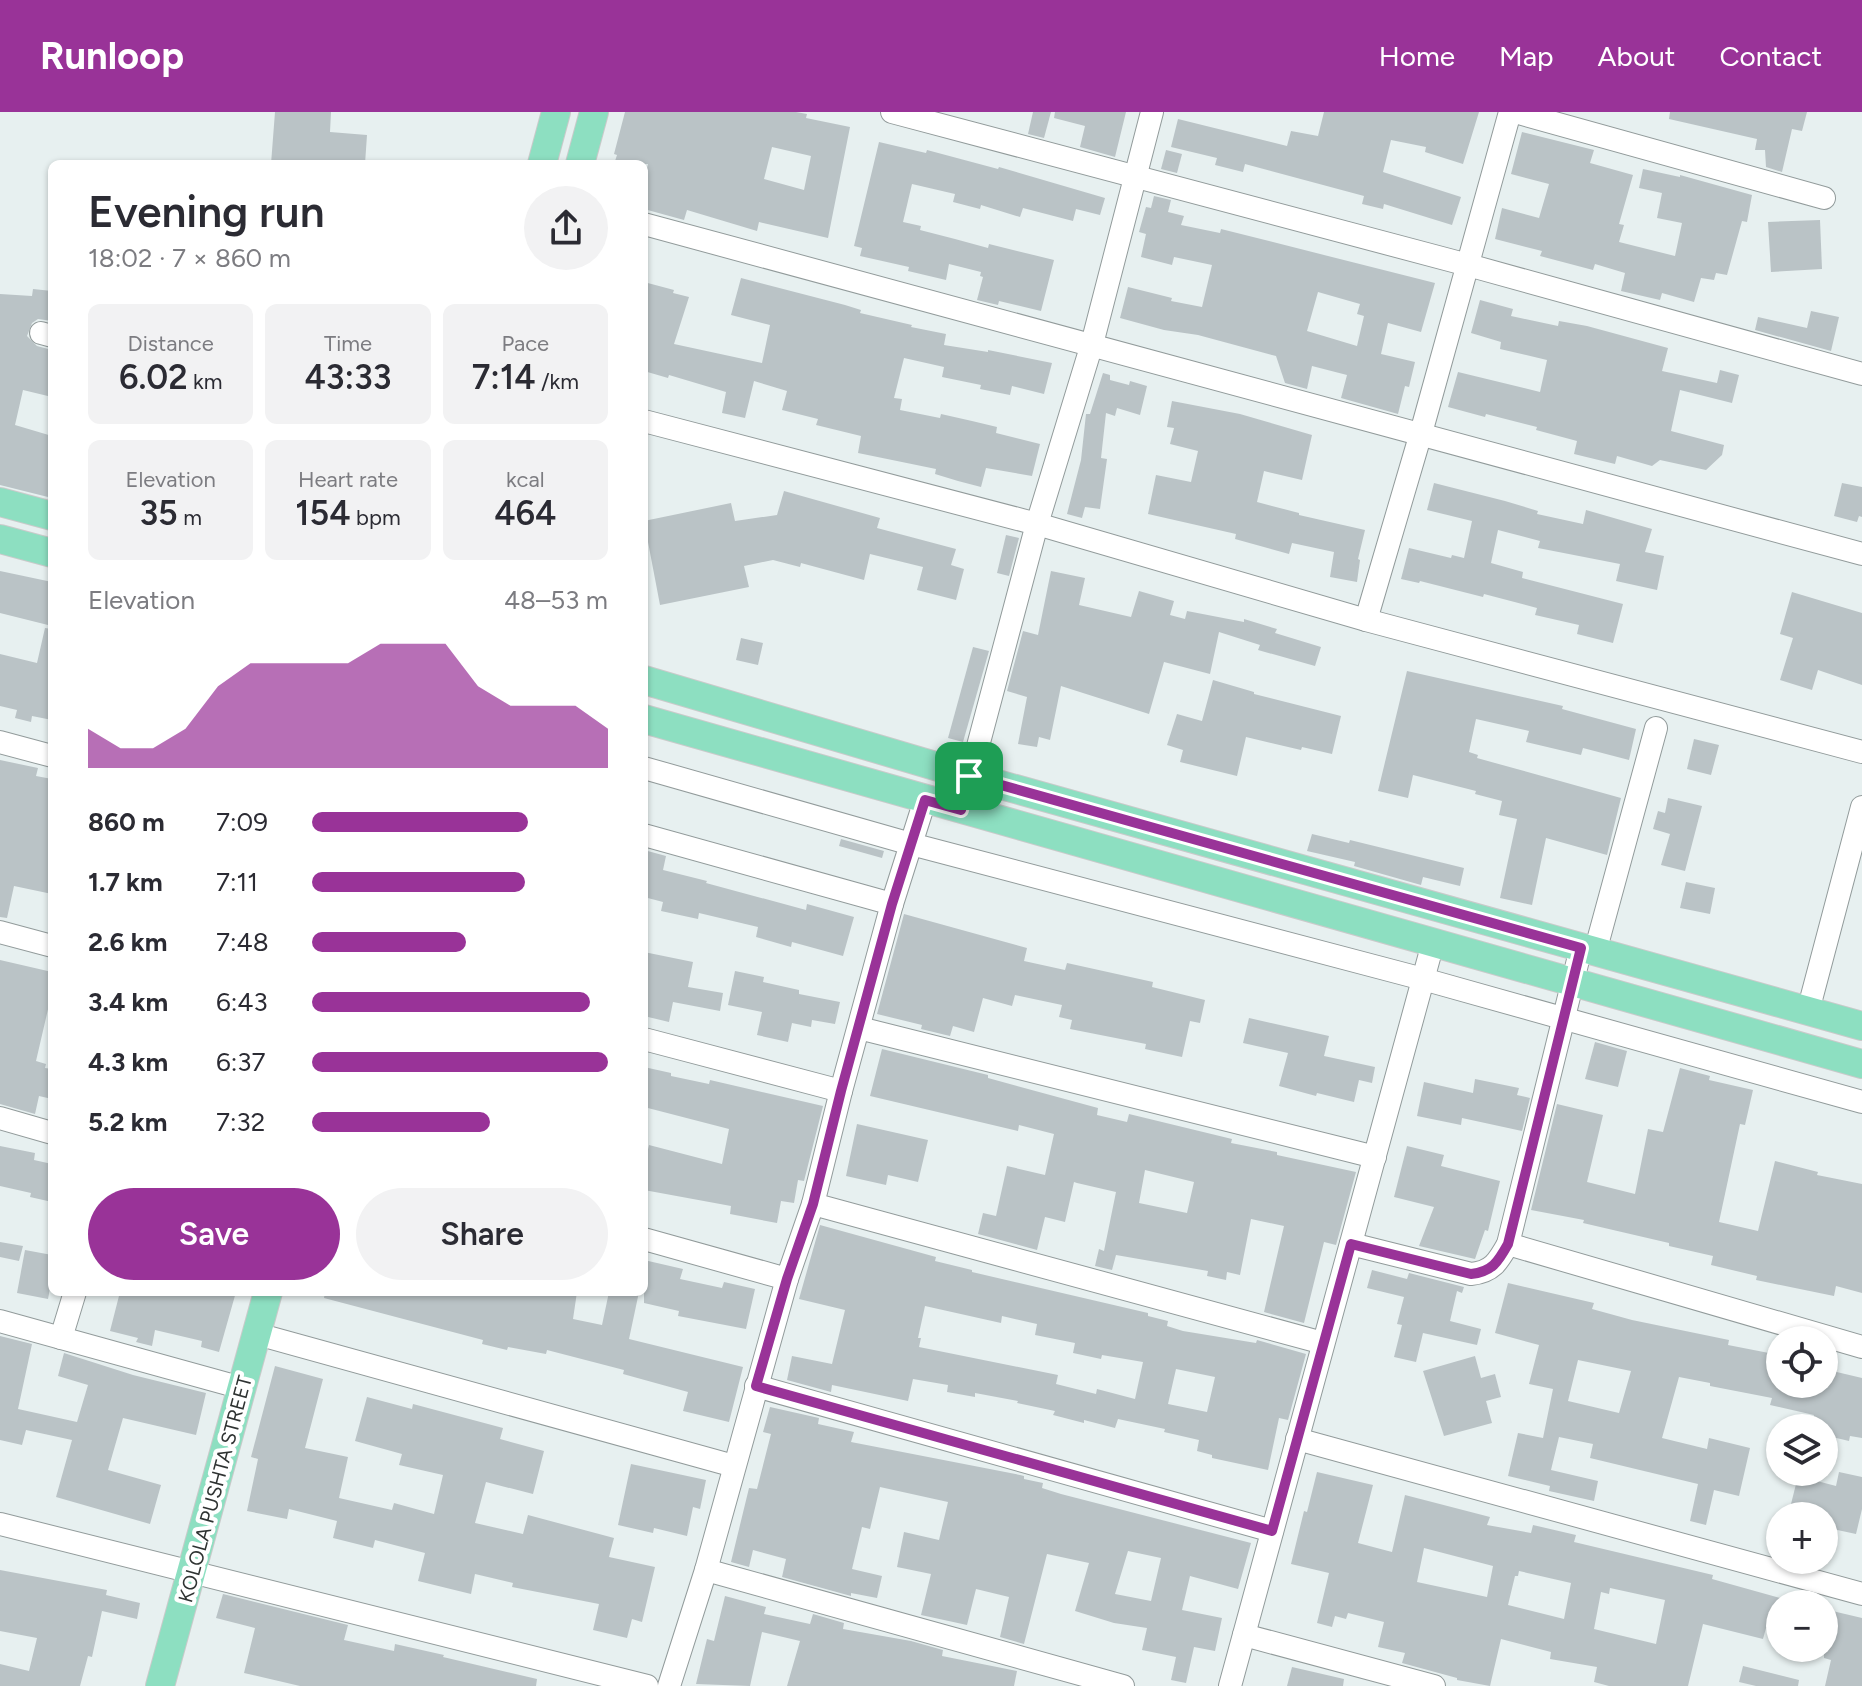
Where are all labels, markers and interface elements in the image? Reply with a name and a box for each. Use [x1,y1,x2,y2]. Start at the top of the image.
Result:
text: Runloop [40,33,184,79]
text: Home [1379,39,1455,73]
text: Map [1499,39,1554,73]
text: About [1598,39,1675,73]
text: Contact [1719,39,1822,73]
text: Evening run [88,185,325,238]
button: share [524,186,608,270]
text: 18:02 · 7 × 860 m [88,242,291,274]
text: Distance [128,330,214,357]
text: Time [324,330,372,357]
text: Pace [501,330,549,357]
text: 6.02 [119,357,188,398]
text: 43:33 [304,357,392,398]
text: 7:14 [472,357,536,398]
text: km [188,368,222,395]
text: /km [536,368,579,395]
text: Elevation [125,466,216,493]
text: Heart rate [298,466,398,493]
text: kcal [506,466,545,493]
text: 35 [139,493,178,534]
text: 154 [295,493,351,534]
text: 464 [494,493,556,534]
text: m [178,504,202,531]
text: bpm [351,504,401,531]
text: Elevation [88,584,195,616]
text: 48–53 m [504,584,608,616]
pin [935,742,1003,810]
icon: arrive [947,754,991,798]
text: 860 m [88,806,165,838]
text: 7:09 [216,806,268,838]
text: 1.7 km [88,866,163,898]
text: 7:11 [216,866,258,898]
text: 2.6 km [88,926,167,958]
text: 7:48 [216,926,269,958]
text: 3.4 km [88,986,168,1018]
text: 6:43 [216,986,268,1018]
text: 4.3 km [88,1046,168,1078]
text: 6:37 [216,1046,265,1078]
text: 5.2 km [88,1106,167,1138]
text: 7:32 [216,1106,265,1138]
button: Save [88,1188,340,1280]
button: Share [356,1188,608,1280]
map controls [1766,1326,1838,1662]
button: locate [1766,1326,1838,1398]
street label: KOLOLA PUSHTA STREET [173,1373,257,1605]
button: layers [1766,1414,1838,1486]
button: + [1766,1502,1838,1574]
button: − [1766,1590,1838,1662]

